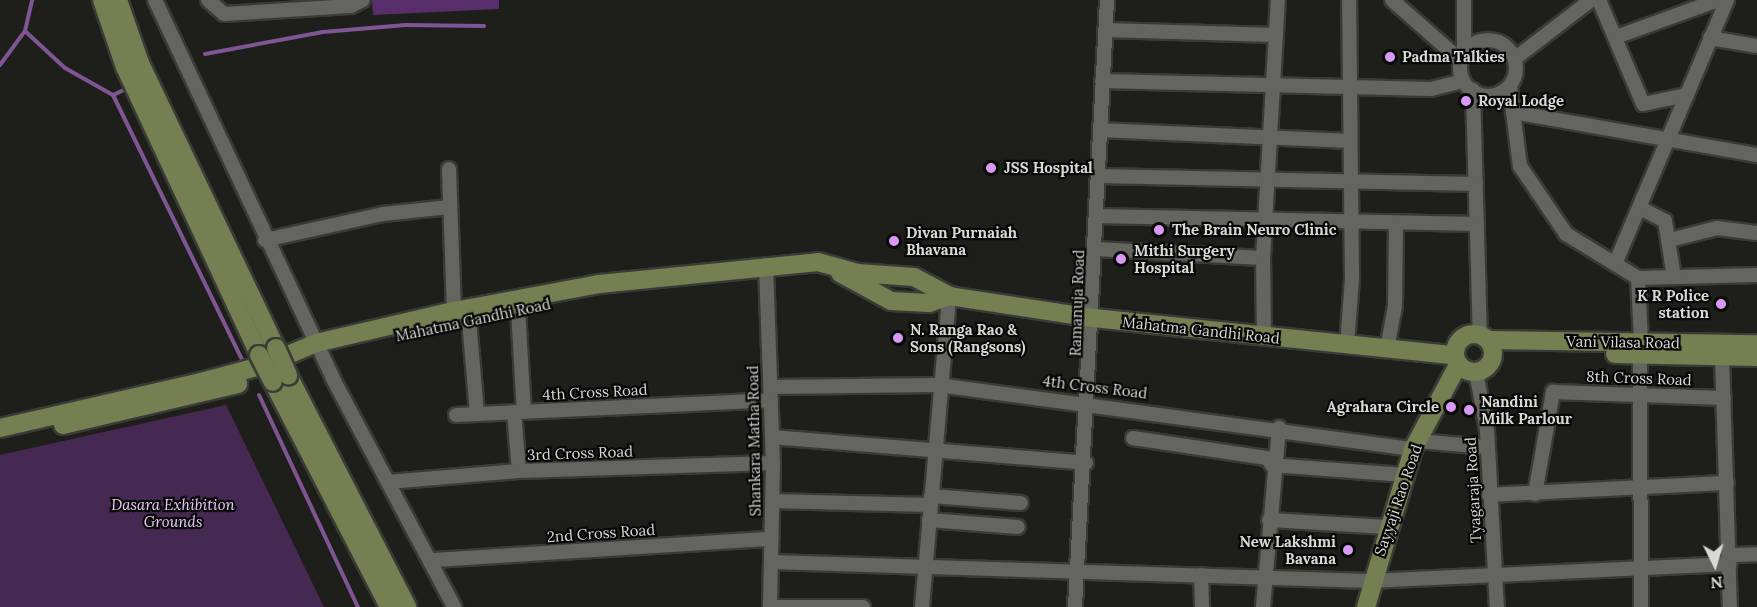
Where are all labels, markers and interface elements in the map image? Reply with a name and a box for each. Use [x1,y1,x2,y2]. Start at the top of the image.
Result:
place label: Padma Talkies [1402,48,1505,66]
marker: Padma Talkies [1383,50,1397,64]
place label: Royal Lodge [1478,92,1564,110]
marker: Royal Lodge [1459,94,1473,108]
marker: JSS Hospital [982,159,1000,177]
place label: JSS Hospital [1004,159,1093,177]
marker: The Brain Neuro Clinic [1150,221,1168,239]
place label: The Brain Neuro Clinic [1172,221,1336,239]
place label: Divan Purnaiah Bhavana [906,223,1017,258]
marker: Divan Purnaiah Bhavana [887,234,901,248]
place label: Mithi Surgery Hospital [1134,241,1235,276]
street label: Ramanuja Road [1066,249,1088,357]
marker: Mithi Surgery Hospital [1112,250,1130,268]
place label: K R Police station [1637,286,1709,321]
street label: Mahatma Gandhi Road [394,295,552,345]
marker: K R Police station [1714,297,1728,311]
street label: Mahatma Gandhi Road [1121,313,1281,347]
place label: N. Ranga Rao & Sons (Rangsons) [910,320,1025,355]
marker: N. Ranga Rao & Sons (Rangsons) [891,331,905,345]
street label: Vani Vilasa Road [1566,332,1680,352]
street label: Shankara Matha Road [744,365,764,517]
street label: 8th Cross Road [1586,367,1692,389]
street label: 4th Cross Road [1042,372,1148,402]
street label: 4th Cross Road [542,380,648,404]
place label: Nandini Milk Parlour [1481,392,1572,427]
place label: Agrahara Circle [1327,398,1439,416]
marker: Agrahara Circle [1444,400,1458,414]
marker: Nandini Milk Parlour [1462,403,1476,417]
street label: Tyagaraja Road [1461,437,1485,543]
street label: 3rd Cross Road [527,442,633,464]
street label: Sayyaji Rao Road [1370,442,1426,558]
park label: Dasara Exhibition Grounds [111,495,235,530]
street label: 2nd Cross Road [546,520,656,546]
place label: New Lakshmi Bavana [1239,532,1336,567]
north arrow [1685,535,1745,595]
marker: New Lakshmi Bavana [1341,543,1355,557]
text: N [1710,572,1724,593]

